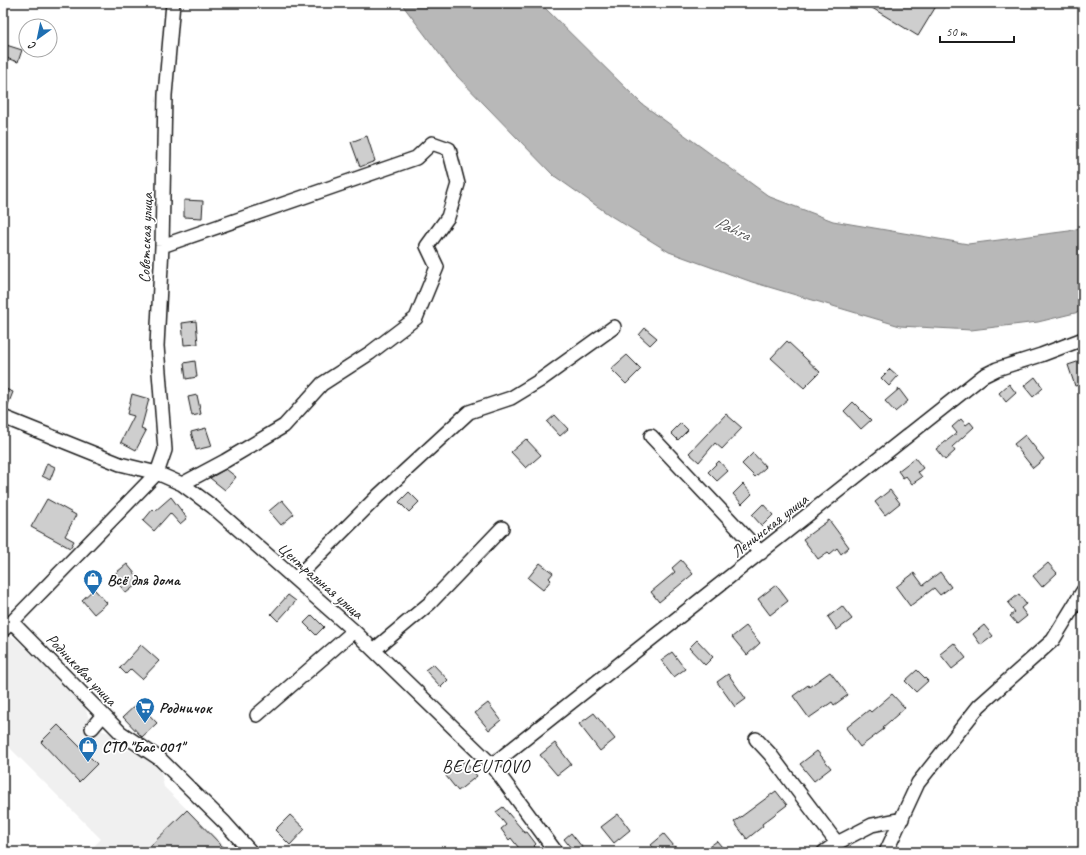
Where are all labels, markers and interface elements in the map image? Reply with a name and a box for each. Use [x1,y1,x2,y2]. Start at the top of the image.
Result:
north arrow [18,18,58,58]
scale bar [940,18,1014,44]
text: 50 m [946,24,968,40]
text: С [25,38,39,54]
street label: Советская улица [134,192,158,283]
water label: Pahra [712,212,755,246]
street label: Ленинская улица [727,489,813,562]
street label: Центральная улица [273,538,368,624]
shop icon: Всё для дома [82,568,104,596]
place label: Всё для дома [107,570,182,590]
street label: Родниковая улица [42,629,122,711]
supermarket icon: Родничок [134,696,156,724]
place label: Родничок [159,698,213,718]
shop icon: СТО "Бас 001" [77,735,99,763]
place label: СТО "Бас 001" [102,737,188,757]
district label: BELEUTOVO [442,755,531,777]

